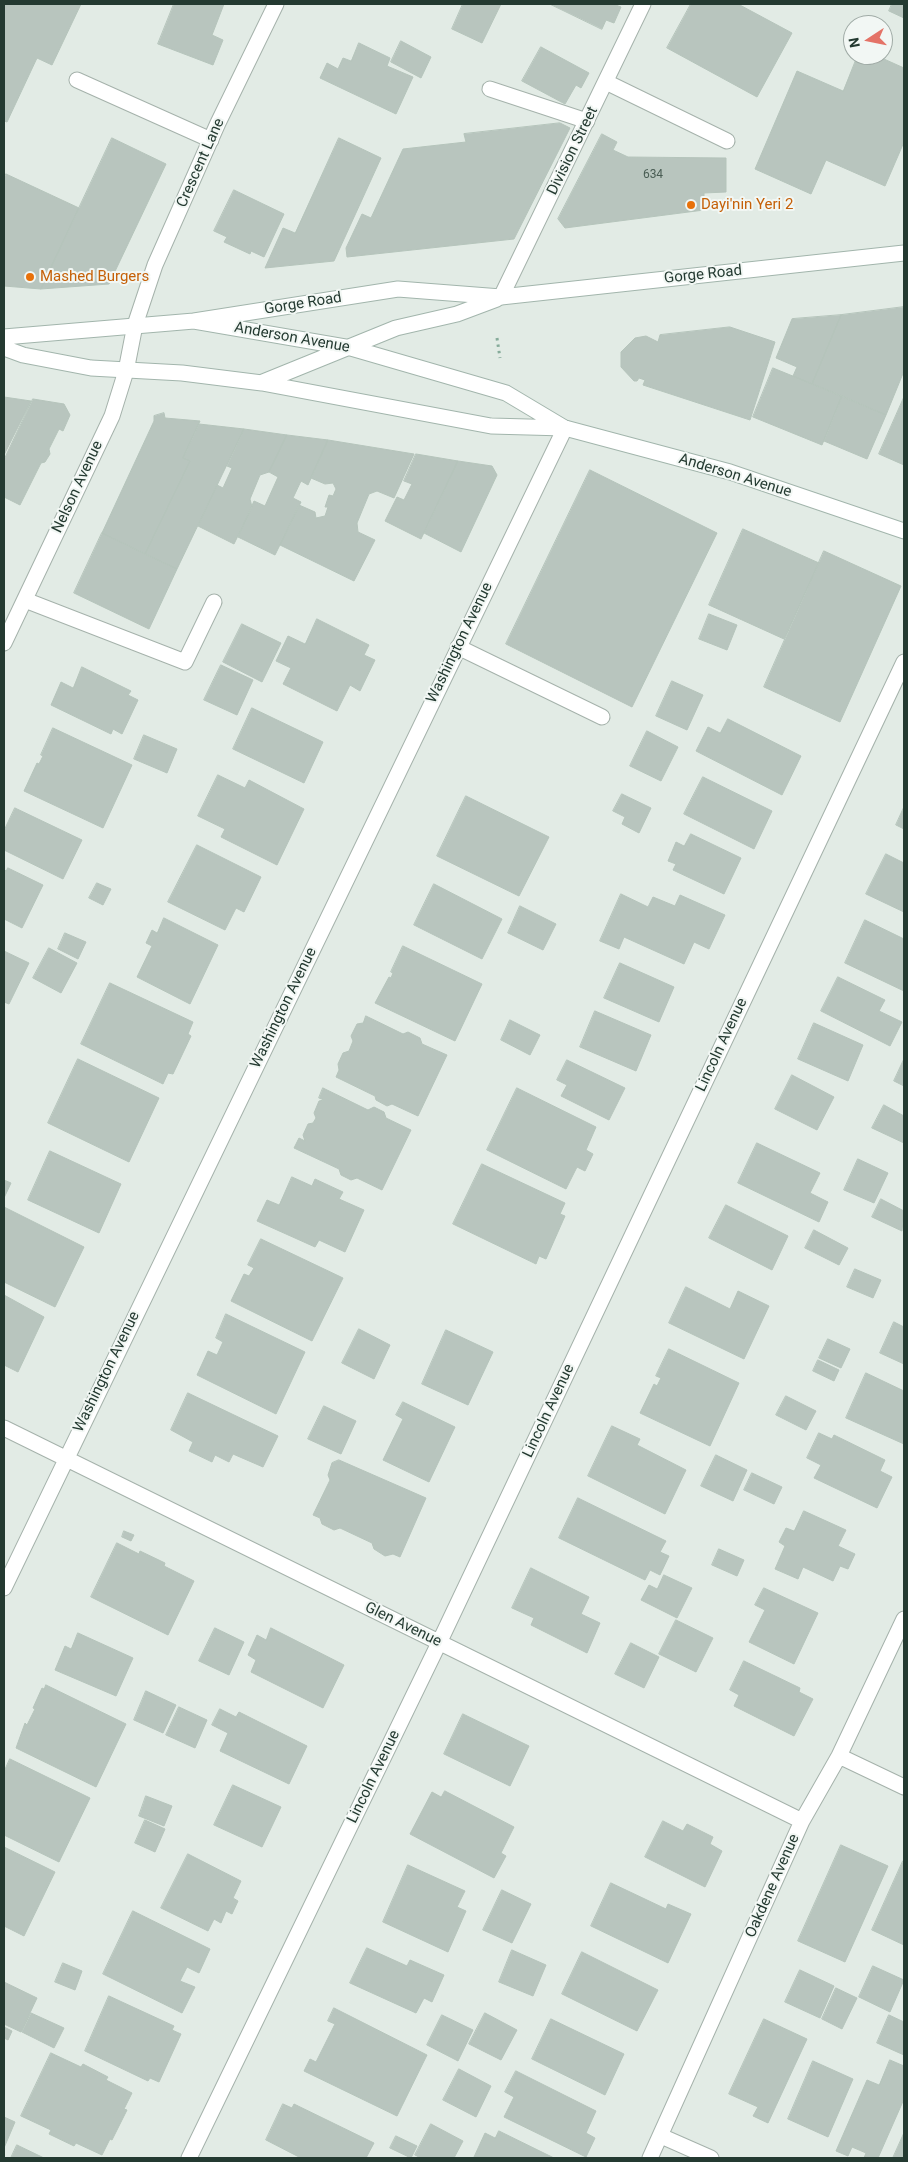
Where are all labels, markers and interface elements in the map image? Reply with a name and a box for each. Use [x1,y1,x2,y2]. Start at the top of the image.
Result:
north arrow [843,15,893,65]
text: N [845,36,863,49]
street label: Division Street [544,104,602,198]
street label: Crescent Lane [173,116,229,210]
house number: 634 [643,168,663,182]
place label: Dayi'nin Yeri 2 [701,196,793,214]
marker: Dayi'nin Yeri 2 [685,199,697,211]
street label: Gorge Road [663,262,743,288]
place label: Mashed Burgers [40,268,149,286]
marker: Mashed Burgers [24,271,36,283]
street label: Gorge Road [263,289,343,319]
street label: Anderson Avenue [233,319,351,357]
street label: Nelson Avenue [49,438,107,536]
street label: Anderson Avenue [676,450,794,502]
street label: Washington Avenue [423,580,497,706]
street label: Washington Avenue [247,945,321,1071]
street label: Lincoln Avenue [692,995,752,1095]
street label: Washington Avenue [70,1309,144,1435]
street label: Lincoln Avenue [519,1361,579,1461]
street label: Glen Avenue [362,1599,444,1651]
street label: Lincoln Avenue [344,1728,404,1826]
street label: Oakdene Avenue [742,1831,804,1941]

